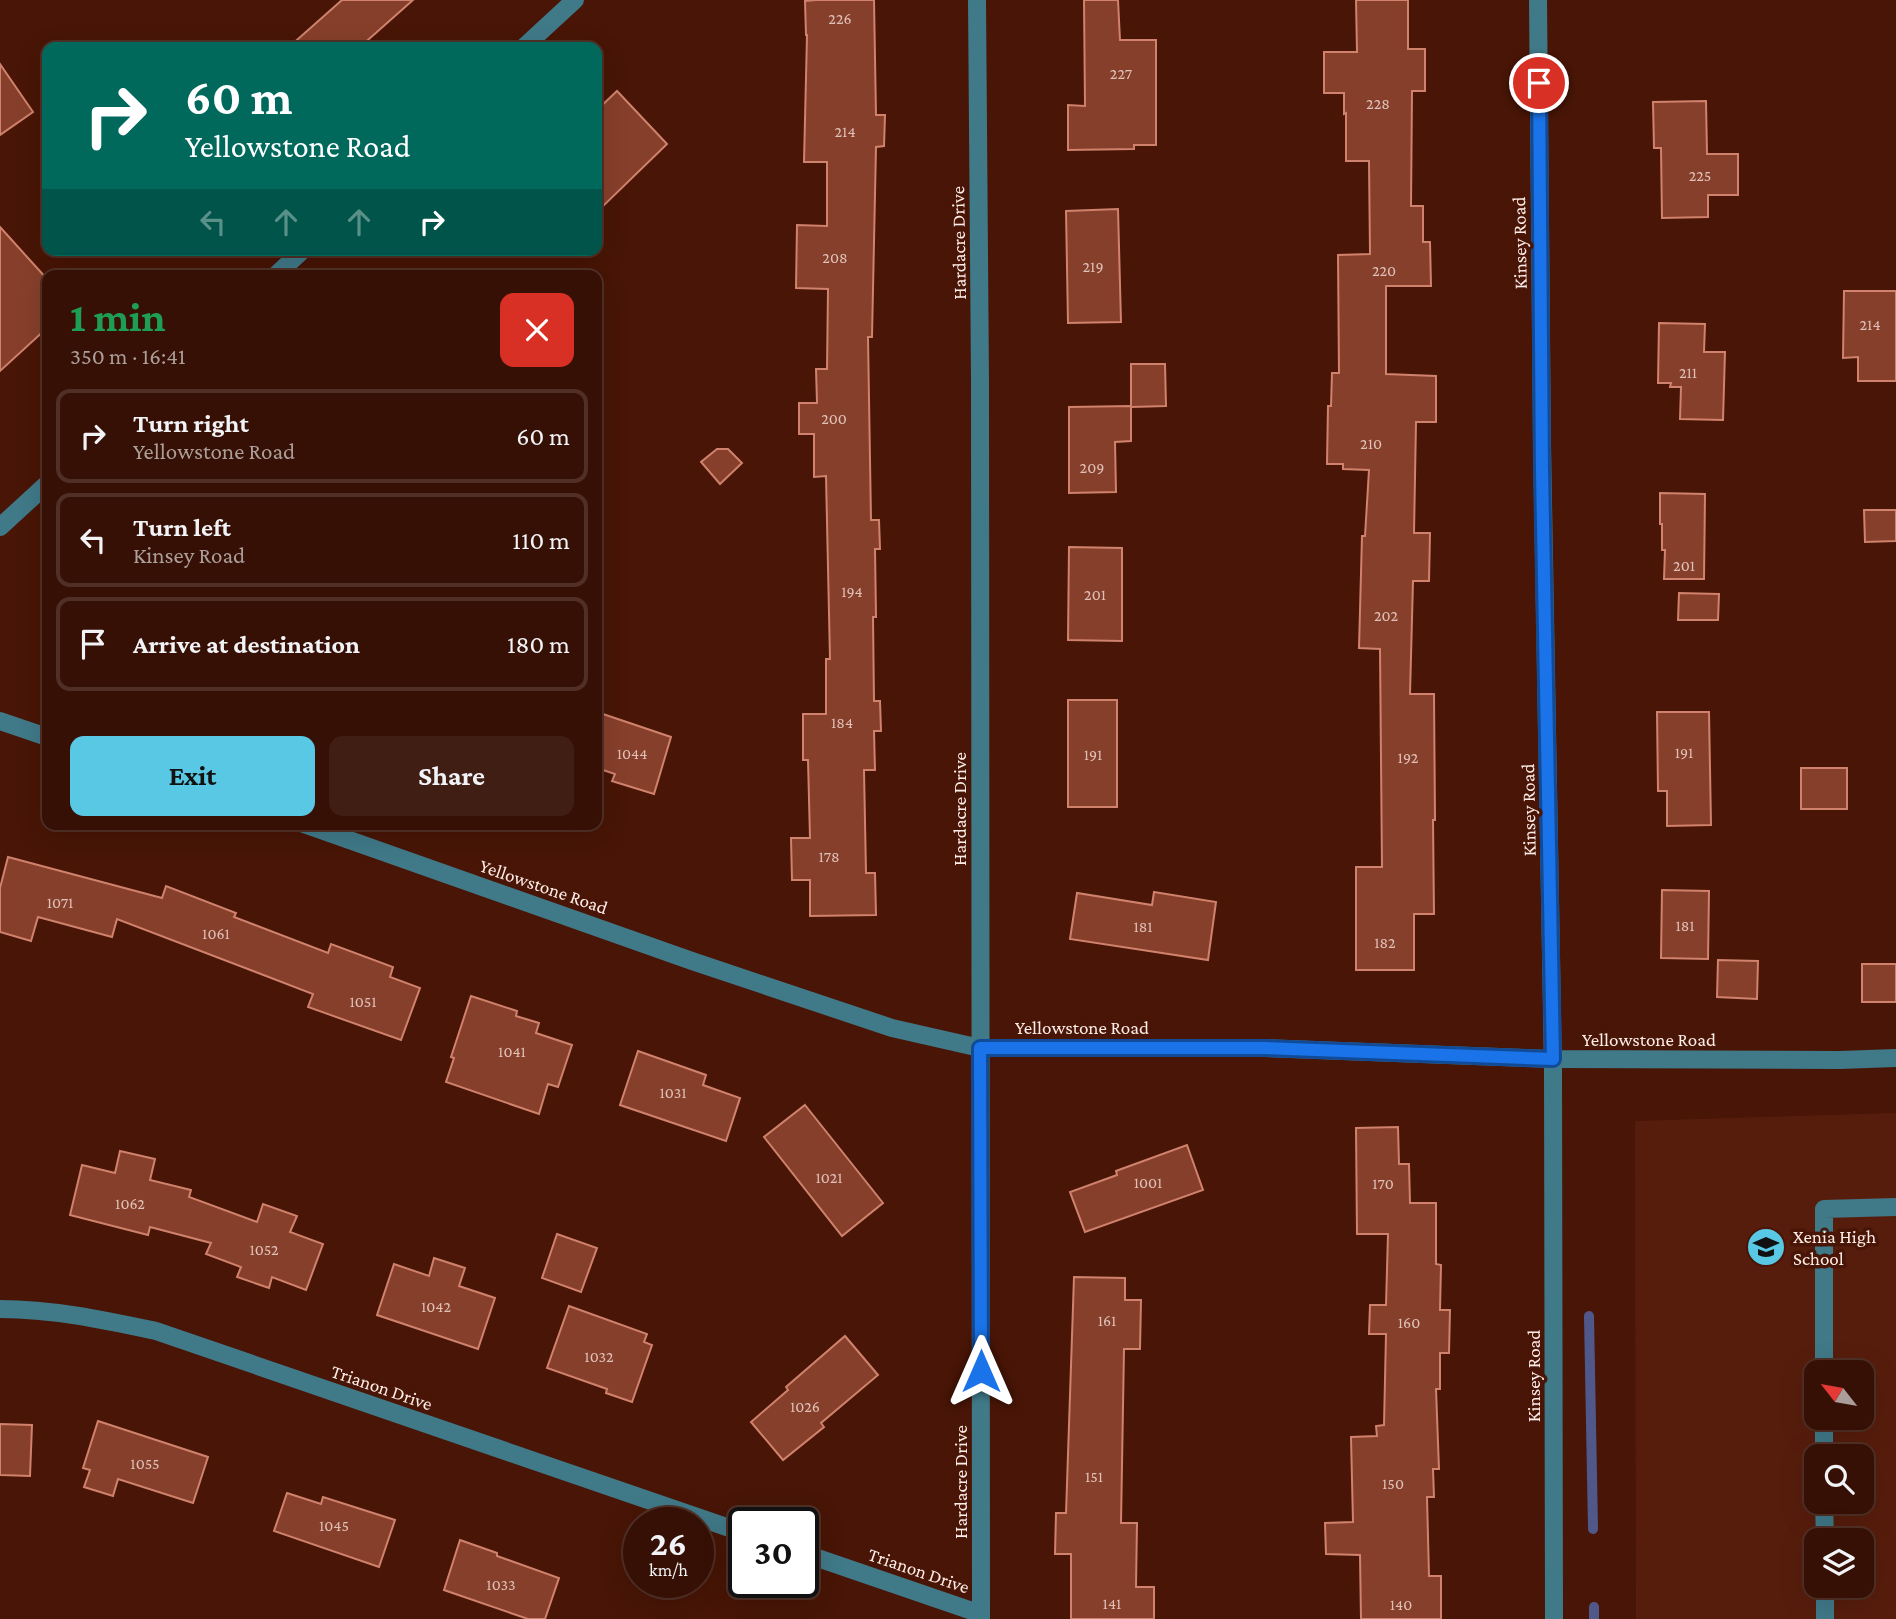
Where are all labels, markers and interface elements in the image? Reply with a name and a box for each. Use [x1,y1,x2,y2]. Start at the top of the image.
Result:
house number: 226 [828,10,852,27]
pin [1509,53,1569,113]
icon: arrive [1520,64,1558,102]
house number: 227 [1110,65,1133,82]
icon: right [70,70,161,161]
text: 60 m [185,70,292,125]
house number: 228 [1366,95,1390,112]
house number: 214 [834,123,856,140]
text: Yellowstone Road [185,128,411,164]
house number: 225 [1689,167,1711,184]
street label: Hardacre Drive [947,186,970,300]
street label: Kinsey Road [1508,196,1531,290]
icon: left [194,203,232,241]
icon: ahead [267,203,305,241]
icon: ahead [340,203,378,241]
icon: right [413,203,451,241]
house number: 208 [822,249,848,266]
house number: 219 [1082,258,1104,275]
house number: 220 [1372,262,1396,279]
text: 1 min [70,293,166,340]
button: close [500,293,574,367]
house number: 214 [1859,316,1881,333]
text: 350 m · 16:41 [70,343,186,369]
house number: 211 [1679,364,1697,381]
text: Turn right [133,409,249,438]
house number: 200 [821,410,847,427]
icon: right [74,417,112,455]
text: 60 m [516,422,570,451]
house number: 210 [1360,435,1382,452]
text: Yellowstone Road [133,438,295,464]
house number: 209 [1080,459,1104,476]
text: Turn left [133,513,231,542]
icon: left [74,521,112,559]
text: 110 m [512,526,570,555]
text: Kinsey Road [133,542,245,568]
house number: 201 [1673,557,1695,574]
house number: 194 [841,583,863,600]
house number: 201 [1084,586,1106,603]
house number: 202 [1374,607,1398,624]
icon: arrive [74,625,112,663]
text: Arrive at destination [133,630,360,659]
text: 180 m [507,630,570,659]
house number: 184 [831,714,853,731]
button: Exit [70,736,315,816]
button: Share [329,736,574,816]
house number: 191 [1675,744,1693,761]
house number: 1044 [617,745,647,762]
house number: 191 [1084,746,1102,763]
house number: 192 [1398,749,1419,766]
street label: Hardacre Drive [949,752,970,866]
street label: Kinsey Road [1517,763,1540,857]
house number: 178 [818,848,840,865]
street label: Yellowstone Road [477,855,611,918]
house number: 1071 [47,894,73,911]
house number: 181 [1675,917,1695,934]
house number: 181 [1133,918,1153,935]
house number: 1061 [202,925,230,942]
house number: 182 [1374,934,1396,951]
house number: 1051 [349,993,377,1010]
street label: Yellowstone Road [1015,1017,1149,1038]
street label: Yellowstone Road [1582,1029,1716,1050]
house number: 1041 [498,1043,526,1060]
house number: 1031 [659,1084,687,1101]
house number: 1021 [815,1169,843,1186]
house number: 1001 [1134,1174,1162,1191]
house number: 170 [1372,1175,1394,1192]
house number: 1062 [115,1195,145,1212]
school or university icon: Xenia High School [1745,1226,1787,1268]
place label: Xenia High School [1793,1226,1876,1269]
house number: 1052 [249,1241,279,1258]
house number: 1042 [421,1298,451,1315]
house number: 161 [1098,1312,1116,1329]
house number: 160 [1398,1314,1420,1331]
street label: Kinsey Road [1523,1330,1544,1422]
position arrow [944,1334,1018,1408]
house number: 1032 [584,1348,614,1365]
street label: Trianon Drive [329,1360,435,1415]
north arrow [1804,1360,1874,1430]
map controls [1804,1360,1874,1598]
house number: 1026 [790,1398,820,1415]
street label: Hardacre Drive [950,1425,971,1539]
button: search [1804,1444,1874,1514]
house number: 1055 [130,1455,160,1472]
house number: 151 [1085,1468,1103,1485]
house number: 150 [1382,1475,1404,1492]
speed limit sign: 30 [728,1507,819,1598]
house number: 1045 [319,1517,349,1534]
text: 26 [650,1524,687,1563]
button: layers [1804,1528,1874,1598]
street label: Trianon Drive [866,1543,972,1598]
text: km/h [649,1560,688,1580]
house number: 1033 [486,1576,516,1593]
house number: 141 [1103,1595,1121,1612]
house number: 140 [1390,1596,1412,1613]

